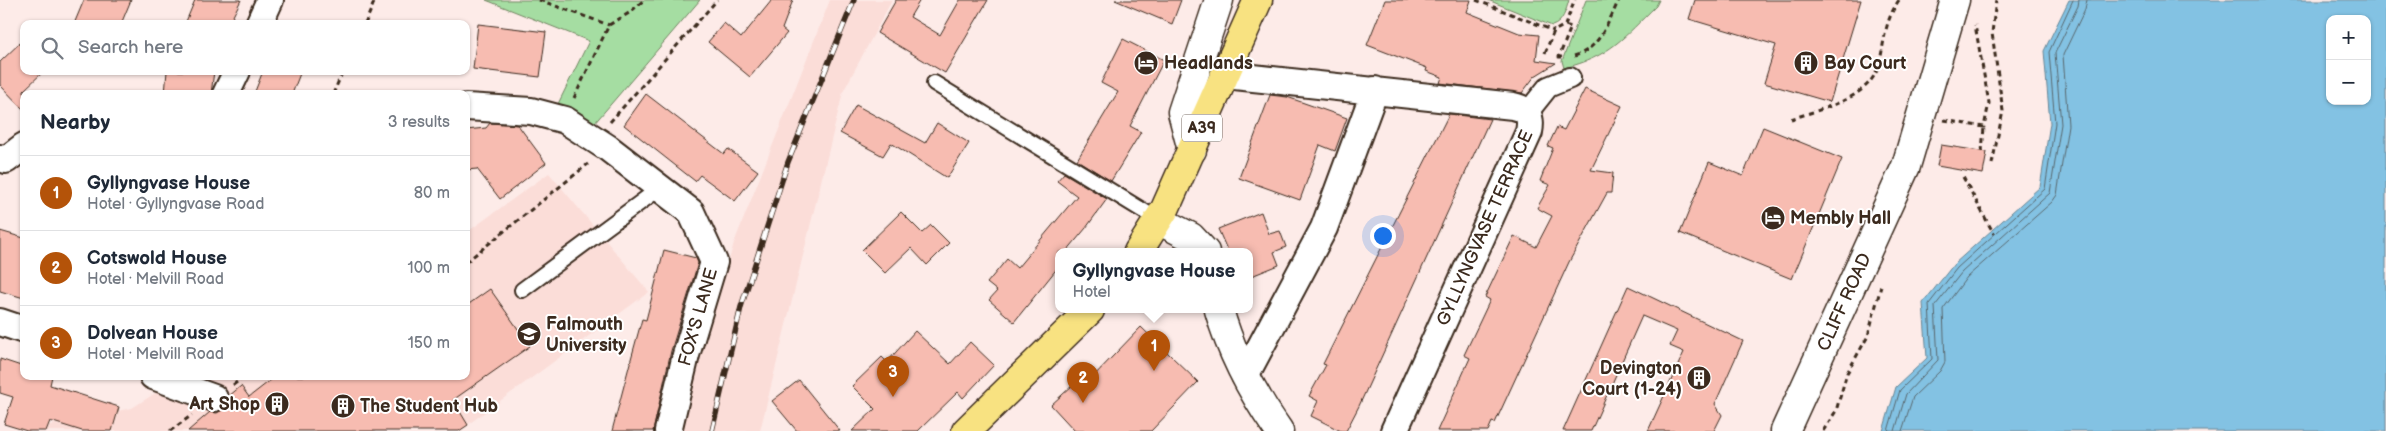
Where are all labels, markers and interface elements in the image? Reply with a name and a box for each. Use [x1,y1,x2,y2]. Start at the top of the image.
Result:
map controls [2326,15,2371,105]
button: + [2326,15,2371,60]
search box [20,20,470,75]
icon: search [38,34,66,62]
text: Search here [78,36,183,59]
hotel icon: Headlands [1133,50,1159,76]
building icon: Bay Court [1793,50,1819,76]
place label: Headlands [1164,53,1253,74]
place label: Bay Court [1824,53,1906,74]
button: − [2326,60,2371,105]
text: Nearby [40,110,110,135]
text: 3 results [388,113,450,132]
road number: A39 [1182,115,1222,142]
street label: GYLLYNGVASE TERRACE [1432,127,1538,329]
text: Gyllyngvase House [87,172,250,195]
text: 1 [53,184,59,203]
text: 80 m [414,184,450,203]
text: Hotel · Gyllyngvase Road [87,195,264,214]
hotel icon: Membly Hall [1760,205,1786,231]
place label: Membly Hall [1790,208,1891,229]
your location [1370,223,1396,249]
text: Cotswold House [87,247,227,270]
popup [1055,248,1253,313]
street label: CLIFF ROAD [1813,250,1875,354]
text: 2 [51,259,61,278]
text: 100 m [407,259,450,278]
text: Gyllyngvase House [1072,260,1236,283]
street label: FOX'S LANE [674,266,722,368]
text: Hotel · Melvill Road [87,270,224,289]
text: Hotel [1072,283,1111,302]
place label: Falmouth University [546,314,627,356]
school or university icon: Falmouth University [516,321,542,347]
text: Dolvean House [87,322,218,345]
pin: 1 [1138,330,1170,371]
text: 3 [51,334,61,353]
text: 150 m [408,334,450,353]
text: Hotel · Melvill Road [87,345,224,364]
pin: 3 [877,356,909,397]
place label: Devington Court (1-24) [1582,358,1682,400]
pin: 2 [1067,362,1099,403]
building icon: Devington Court (1-24) [1686,365,1712,391]
building icon: Art Shop [264,391,290,417]
building icon: The Student Hub [330,393,356,419]
place label: Art Shop [189,394,260,415]
place label: The Student Hub [360,396,499,417]

